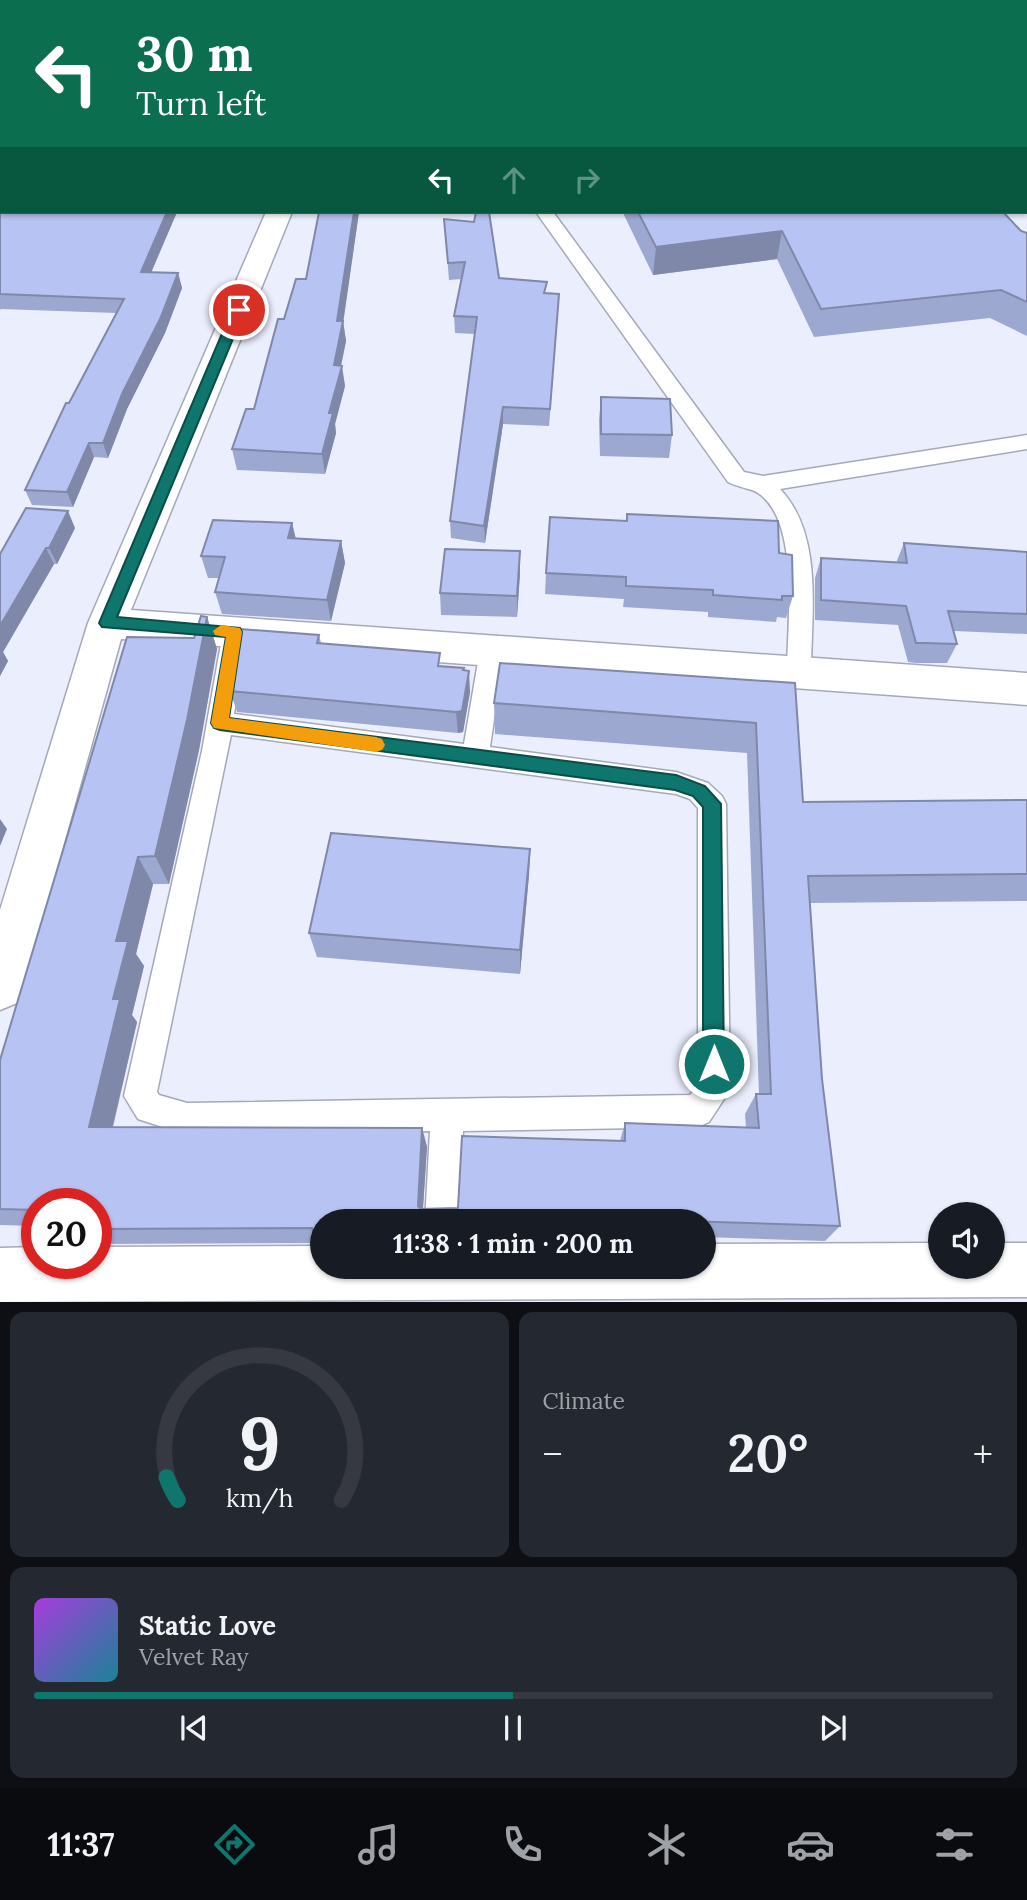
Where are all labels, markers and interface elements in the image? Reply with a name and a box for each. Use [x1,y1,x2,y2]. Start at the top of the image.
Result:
text: 30 m [136,22,253,84]
icon: left [21,28,112,119]
text: Turn left [136,83,266,124]
icon: left [422,161,460,199]
icon: ahead [495,161,533,199]
icon: right [568,161,606,199]
pin [209,280,269,340]
icon: arrive [220,291,258,329]
position arrow [677,1027,751,1101]
speed limit sign: 20 [21,1188,112,1279]
map controls [928,1202,1005,1279]
button: sound [928,1202,1005,1279]
text: 11:38 · 1 min · 200 m [393,1227,633,1260]
text: Climate [543,1386,625,1415]
text: 9 [238,1398,280,1491]
text: 20° [727,1420,808,1486]
text: − [543,1430,563,1478]
text: + [973,1430,993,1478]
text: km/h [225,1482,293,1514]
text: Static Love [139,1609,276,1642]
text: Velvet Ray [139,1642,249,1671]
icon: previous [175,1709,213,1747]
icon: pause [494,1709,532,1747]
icon: next [814,1709,852,1747]
icon: directions [210,1820,259,1869]
icon: music [354,1820,403,1869]
icon: phone [498,1820,547,1869]
icon: climate [642,1820,691,1869]
icon: car [786,1820,835,1869]
icon: filters [930,1820,979,1869]
text: 11:37 [48,1824,114,1865]

